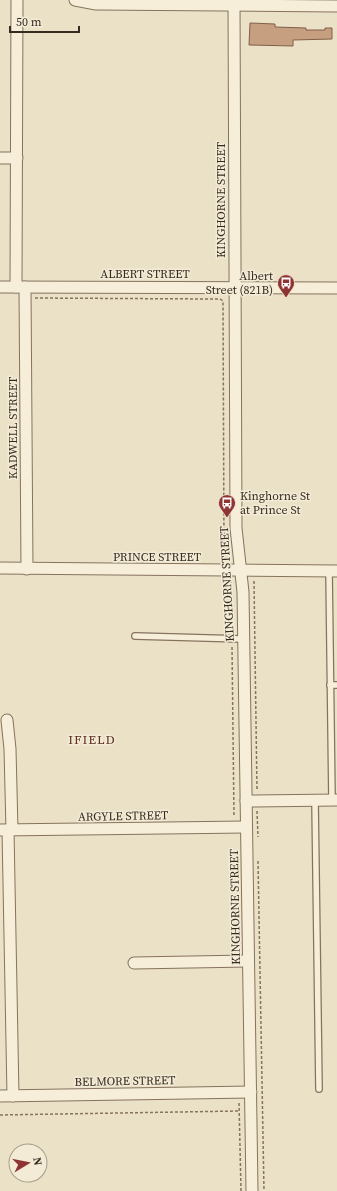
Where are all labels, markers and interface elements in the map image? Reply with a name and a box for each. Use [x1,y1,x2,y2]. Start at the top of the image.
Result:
scale bar [10,8,79,34]
text: 50 m [16,14,42,30]
street label: KINGHORNE STREET [213,141,229,258]
street label: ALBERT STREET [100,266,190,282]
place label: Albert Street (821B) [206,268,273,298]
bus stop icon: Albert Street (821B) [276,273,296,298]
street label: KADWELL STREET [5,376,21,479]
place label: Kinghorne St at Prince St [240,488,310,518]
bus stop icon: Kinghorne St at Prince St [217,493,237,518]
street label: KINGHORNE STREET [216,525,238,642]
street label: PRINCE STREET [113,549,202,565]
district label: IFIELD [68,731,116,748]
street label: ARGYLE STREET [78,807,169,825]
street label: KINGHORNE STREET [226,848,244,965]
street label: BELMORE STREET [74,1072,176,1090]
north arrow [8,1143,48,1183]
text: N [29,1156,45,1167]

